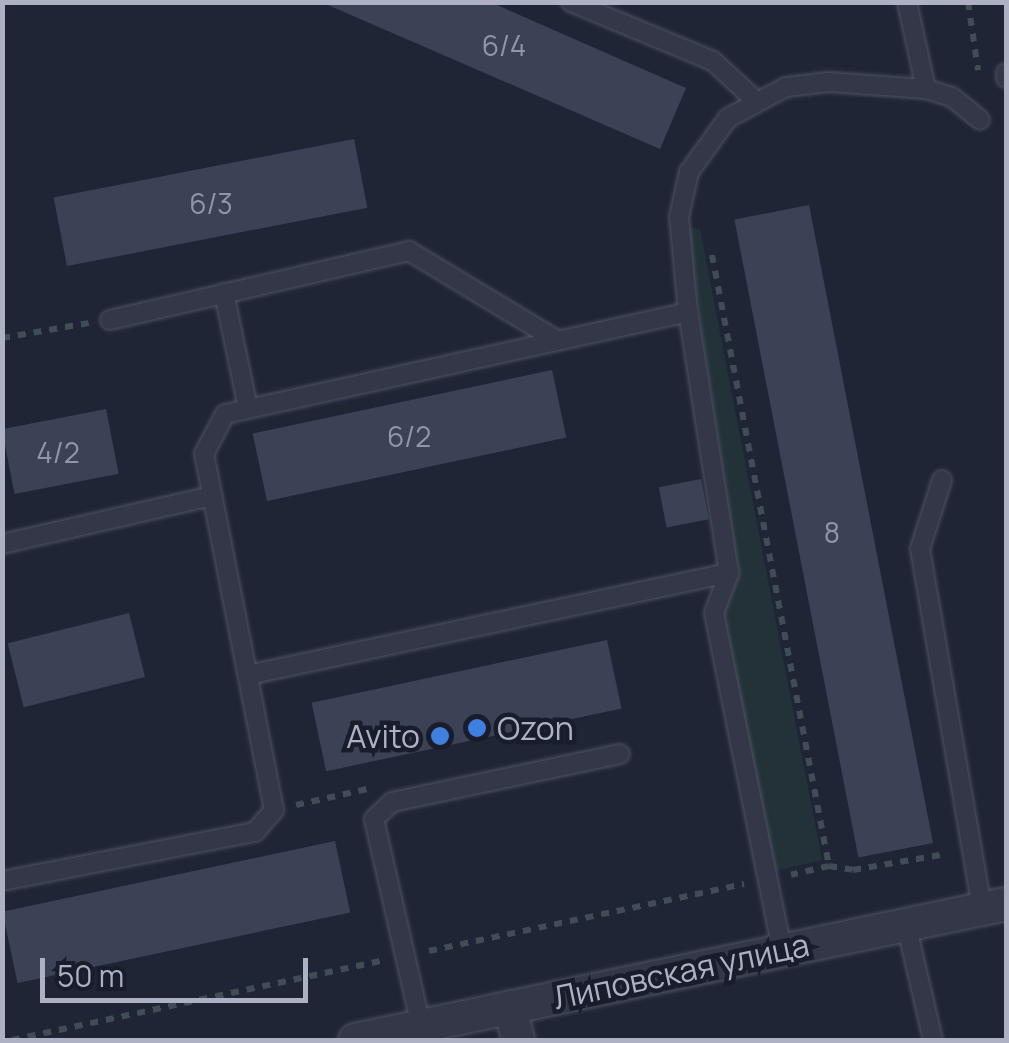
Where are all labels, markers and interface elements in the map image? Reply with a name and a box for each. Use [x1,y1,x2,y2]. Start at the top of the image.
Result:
house number: 6/4 [482,28,526,62]
house number: 6/3 [189,186,233,220]
house number: 6/2 [387,419,431,453]
house number: 4/2 [36,435,80,469]
house number: 8 [824,515,840,549]
place label: Ozon [497,709,574,747]
place label: Avito [346,717,420,755]
marker: Ozon [466,717,488,739]
marker: Avito [429,725,451,747]
street label: Липовская улица [550,925,812,1017]
scale bar [45,938,312,1000]
text: 50 m [57,955,124,996]

